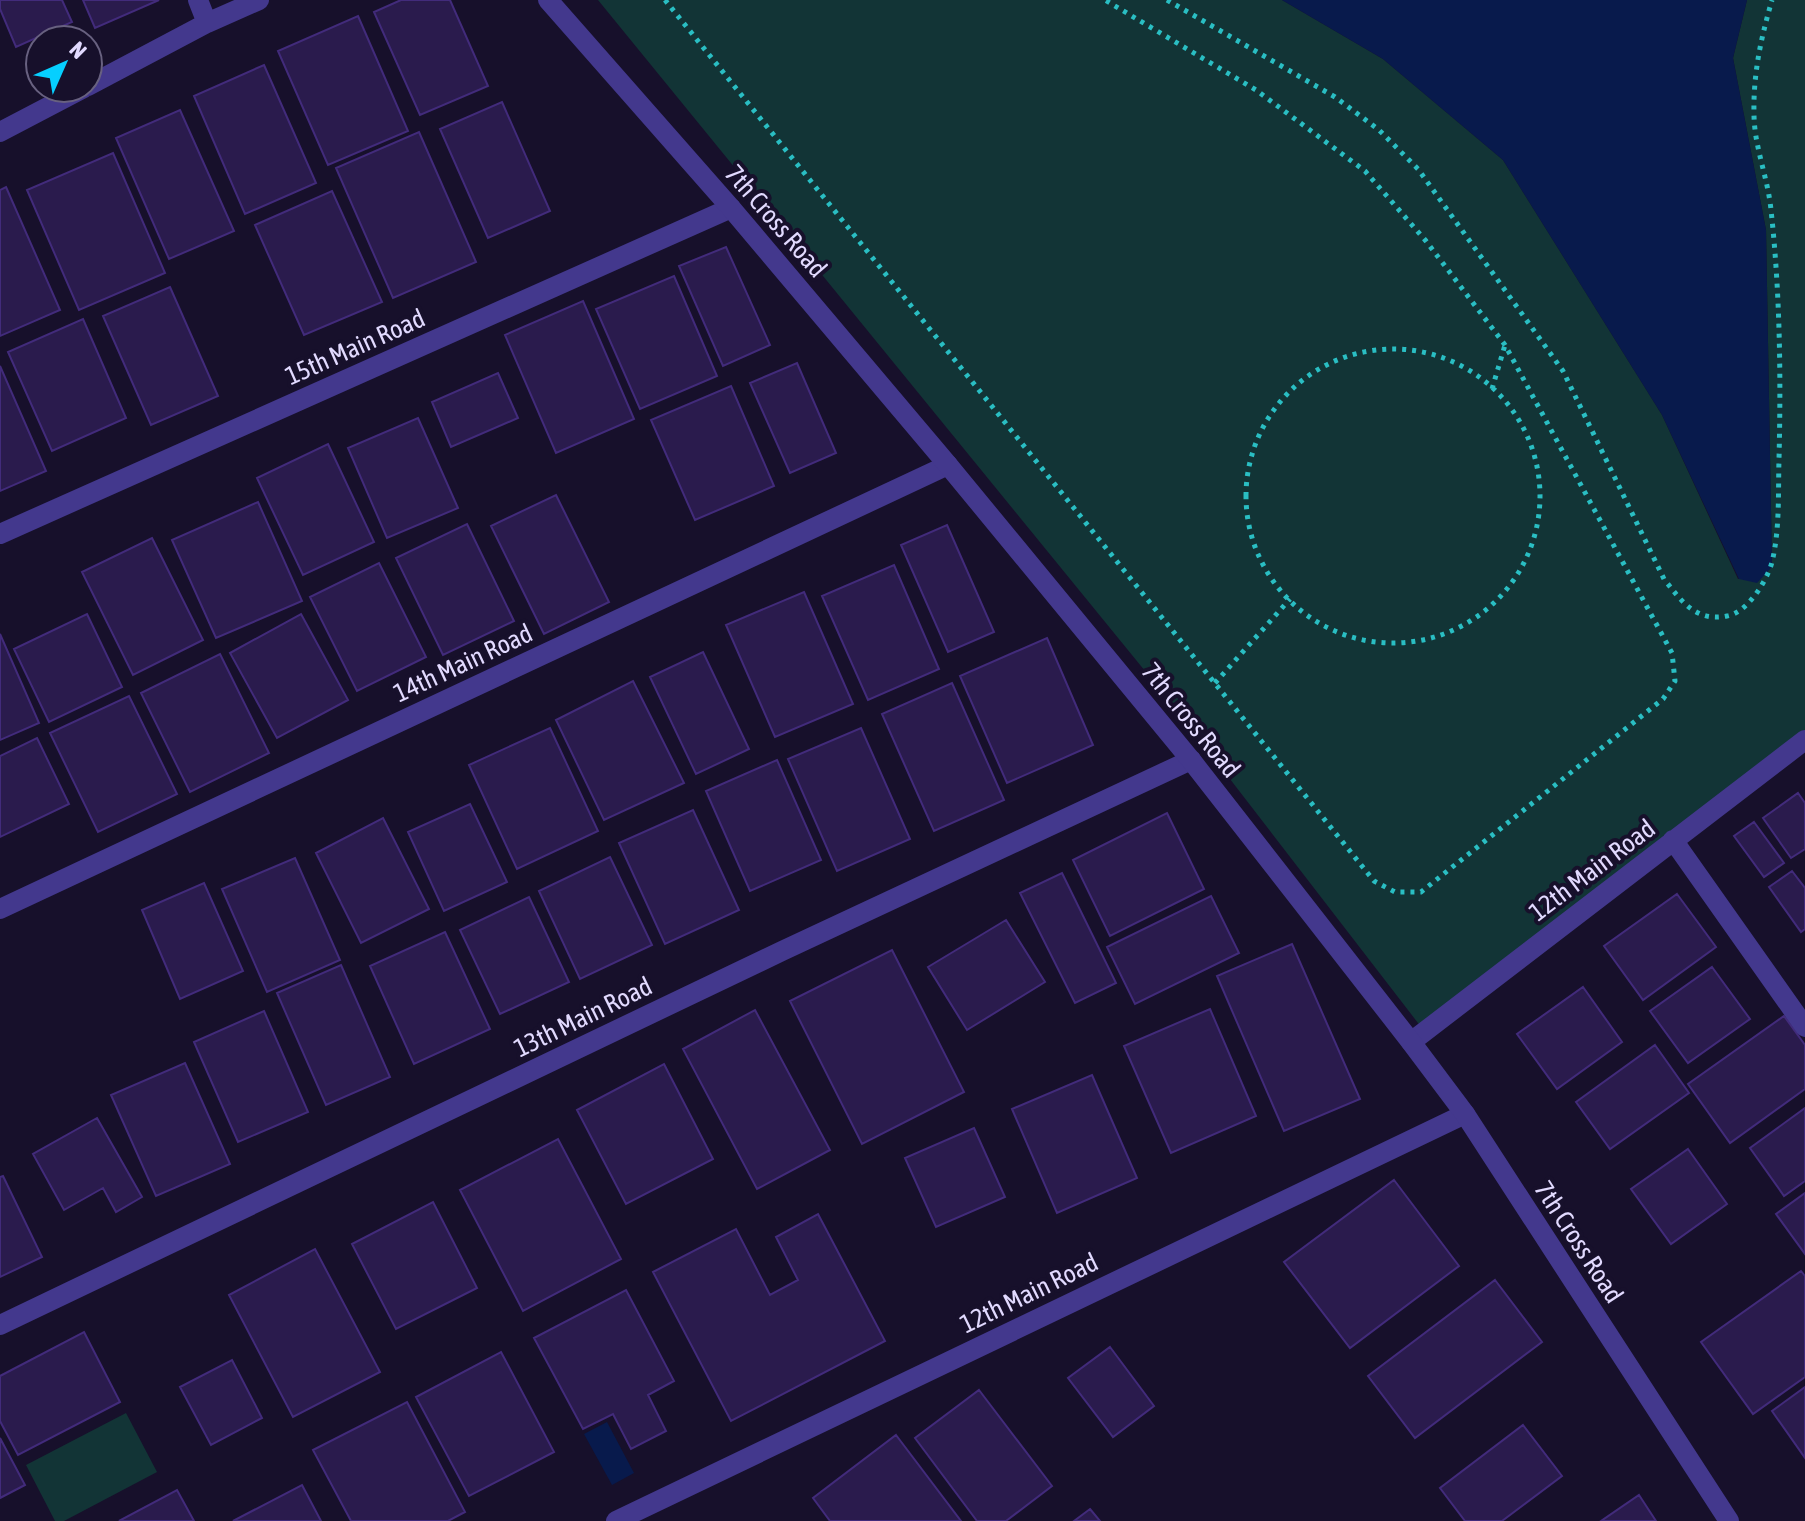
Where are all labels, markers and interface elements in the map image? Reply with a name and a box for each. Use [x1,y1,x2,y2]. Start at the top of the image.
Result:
north arrow [24,24,104,104]
text: N [64,36,92,64]
street label: 7th Cross Road [719,159,833,283]
street label: 15th Main Road [281,303,429,391]
street label: 14th Main Road [389,618,537,708]
street label: 7th Cross Road [1136,657,1246,783]
street label: 12th Main Road [1523,813,1661,927]
street label: 13th Main Road [509,971,657,1063]
street label: 7th Cross Road [1529,1176,1629,1308]
street label: 12th Main Road [955,1247,1103,1339]

